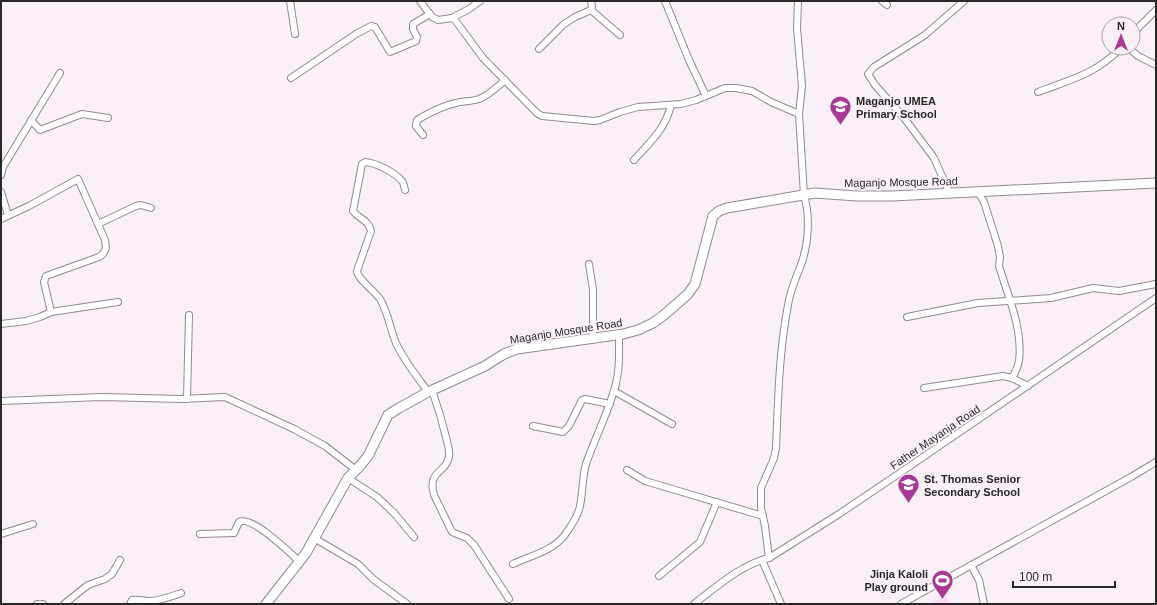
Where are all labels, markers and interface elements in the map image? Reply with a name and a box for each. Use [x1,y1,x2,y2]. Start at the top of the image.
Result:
north arrow [1101,16,1141,56]
text: N [1117,20,1125,32]
school or university icon: Maganjo UMEA Primary School [828,94,854,127]
place label: Maganjo UMEA Primary School [856,95,937,120]
street label: Maganjo Mosque Road [844,175,958,189]
street label: Maganjo Mosque Road [509,316,623,346]
street label: Father Mayanja Road [888,402,982,472]
school or university icon: St. Thomas Senior Secondary School [895,472,921,505]
place label: St. Thomas Senior Secondary School [924,473,1021,498]
scale bar [1013,563,1115,589]
sports icon: Jinja Kaloli Play ground [930,567,956,600]
place label: Jinja Kaloli Play ground [864,568,928,593]
text: 100 m [1019,570,1052,584]

